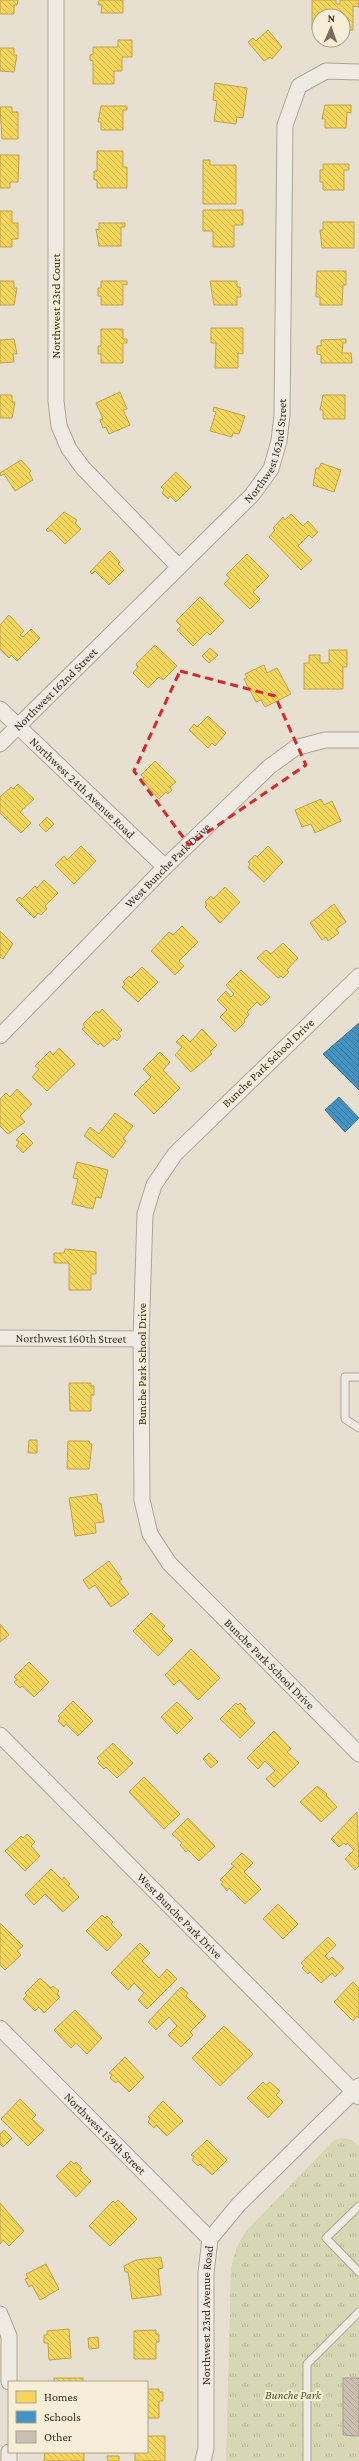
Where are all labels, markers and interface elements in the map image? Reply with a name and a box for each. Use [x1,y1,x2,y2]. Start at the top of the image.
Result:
north arrow [311,8,351,48]
text: N [327,12,336,24]
street label: Northwest 23rd Court [49,253,63,358]
street label: Northwest 162nd Street [241,398,289,506]
street label: Northwest 162nd Street [11,644,101,734]
street label: Northwest 24th Avenue Road [27,734,138,842]
street label: West Bunche Park Drive [122,820,213,911]
street label: Bunche Park School Drive [219,1016,317,1110]
street label: Bunche Park School Drive [135,1303,149,1425]
street label: Northwest 160th Street [15,1331,128,1346]
street label: Bunche Park School Drive [221,1616,318,1712]
street label: West Bunche Park Drive [134,1870,225,1962]
street label: Northwest 159th Street [61,2090,150,2178]
street label: Northwest 23rd Avenue Road [199,2244,216,2385]
legend [8,2381,148,2453]
park label: Bunche Park [265,2388,322,2402]
text: Homes [44,2390,78,2404]
text: Schools [44,2410,81,2424]
text: Other [44,2430,73,2444]

